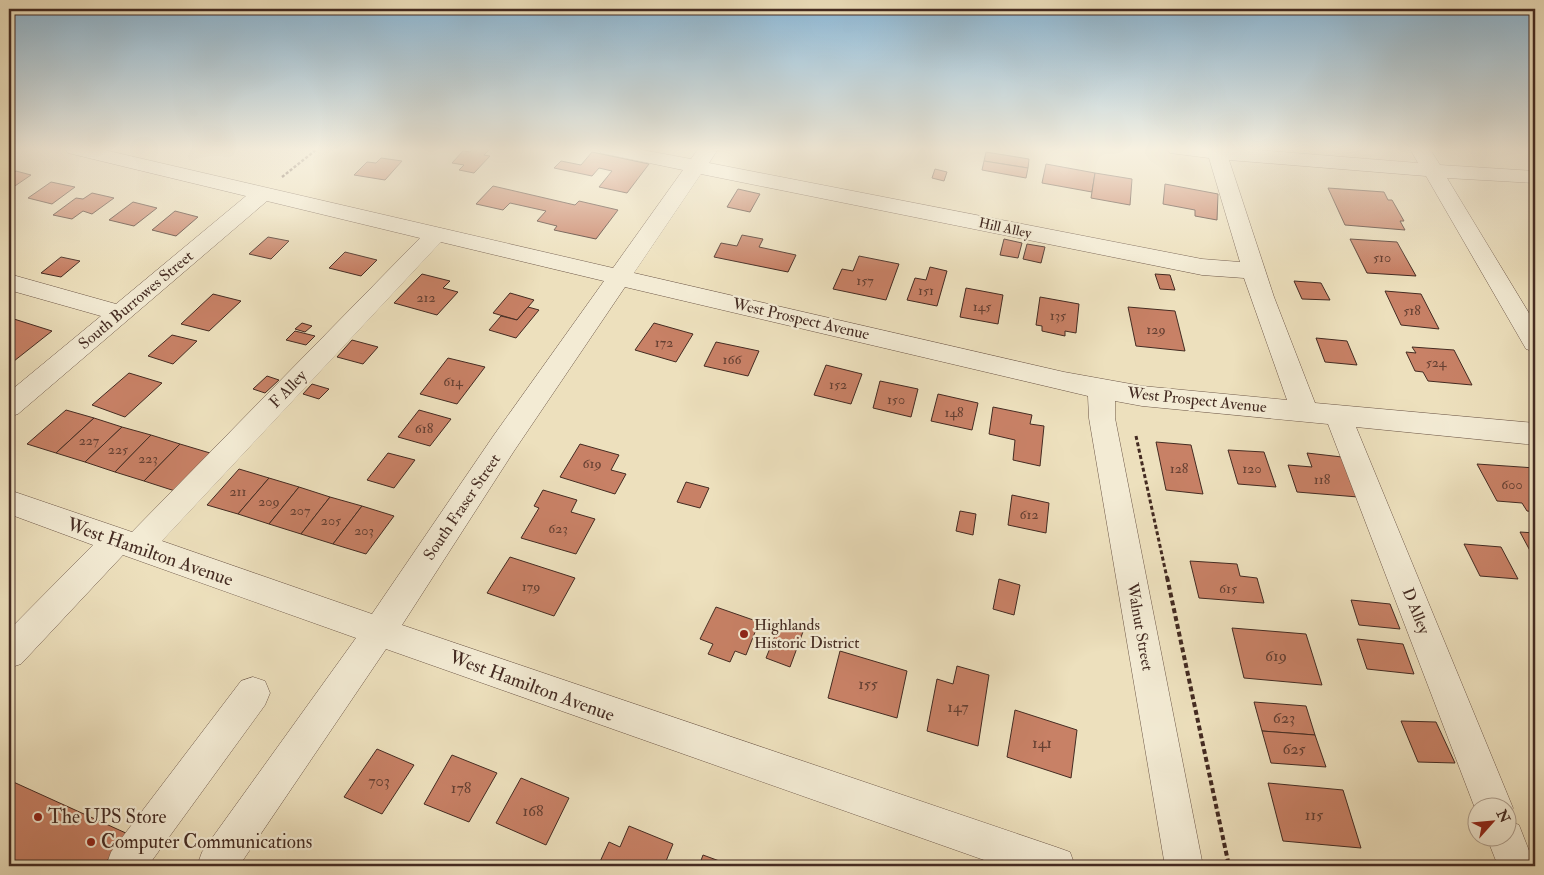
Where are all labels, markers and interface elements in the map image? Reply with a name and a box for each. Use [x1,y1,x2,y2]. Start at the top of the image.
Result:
street label: Hill Alley [977,214,1034,243]
street label: South Burrowes Street [74,246,198,354]
house number: 510 [1373,249,1391,266]
house number: 157 [856,272,874,289]
house number: 151 [918,282,934,299]
house number: 212 [416,289,436,306]
street label: West Prospect Avenue [729,293,872,346]
house number: 145 [973,298,992,315]
house number: 518 [1403,302,1421,319]
house number: 135 [1050,307,1067,324]
house number: 129 [1146,321,1166,338]
house number: 172 [655,334,673,351]
house number: 166 [722,351,742,368]
house number: 524 [1426,354,1448,371]
street label: F Alley [265,365,312,412]
house number: 614 [443,373,464,390]
house number: 152 [829,376,847,393]
street label: West Prospect Avenue [1125,383,1268,418]
house number: 150 [887,391,905,408]
house number: 148 [944,404,964,421]
house number: 618 [415,420,434,437]
house number: 227 [79,432,100,449]
house number: 225 [108,441,129,458]
house number: 223 [138,450,158,467]
street label: South Fraser Street [419,450,505,564]
house number: 619 [582,455,602,472]
house number: 128 [1170,460,1189,477]
house number: 120 [1242,460,1262,477]
house number: 118 [1314,471,1331,488]
house number: 600 [1501,476,1523,493]
house number: 211 [229,483,247,500]
house number: 209 [258,493,280,510]
house number: 207 [290,502,311,519]
house number: 612 [1019,506,1039,523]
street label: West Hamilton Avenue [63,512,236,592]
house number: 205 [321,512,342,529]
house number: 623 [548,520,568,537]
house number: 203 [354,522,374,539]
house number: 179 [522,578,540,595]
street label: Walnut Street [1122,580,1158,673]
house number: 615 [1219,580,1238,597]
street label: D Alley [1398,585,1435,638]
place label: Highlands Historic District [754,615,859,653]
marker: Highlands Historic District [738,628,750,640]
street label: West Hamilton Avenue [445,645,618,727]
house number: 619 [1265,646,1287,666]
house number: 155 [858,674,878,694]
house number: 147 [947,697,969,717]
house number: 623 [1273,708,1295,728]
house number: 141 [1032,733,1052,753]
house number: 625 [1282,739,1306,759]
house number: 703 [368,771,390,791]
house number: 178 [451,778,472,798]
north arrow [1466,798,1516,848]
house number: 168 [522,801,544,821]
place label: The UPS Store [48,805,166,829]
house number: 115 [1305,805,1323,825]
text: N [1492,806,1514,826]
marker: The UPS Store [32,811,44,823]
place label: Computer Communications [101,830,312,855]
marker: Computer Communications [85,836,97,848]

